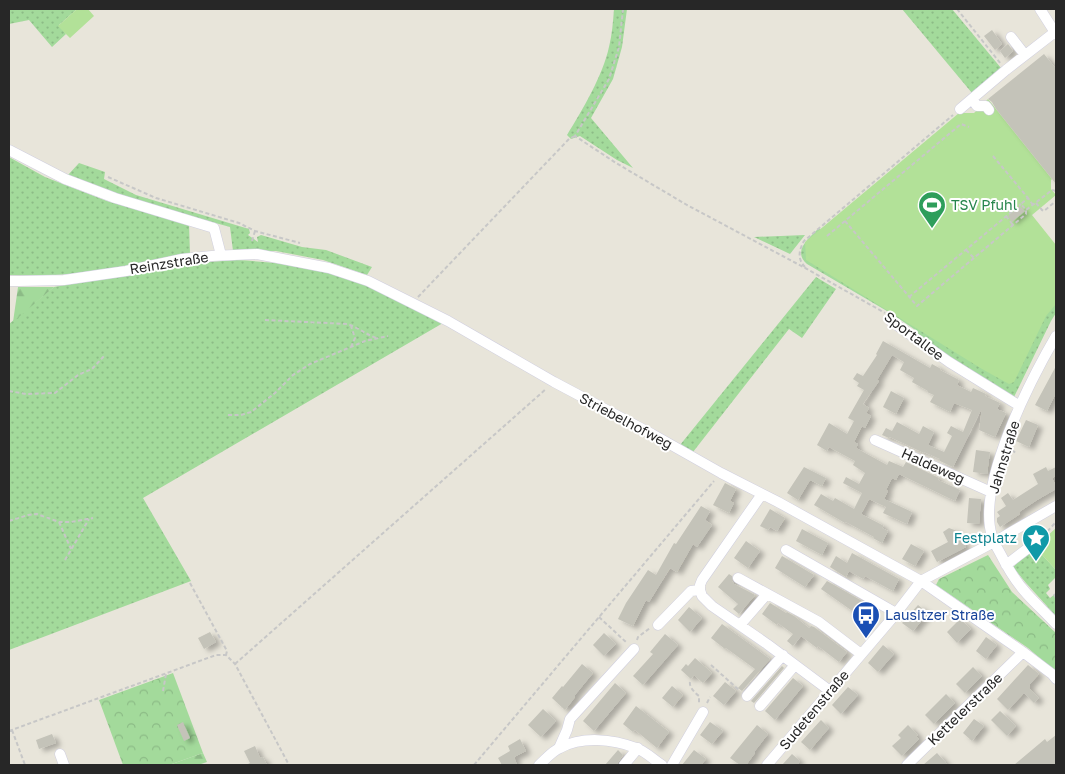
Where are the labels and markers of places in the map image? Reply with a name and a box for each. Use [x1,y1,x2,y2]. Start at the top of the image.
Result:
sports icon: TSV Pfuhl [917,190,947,229]
place label: TSV Pfuhl [951,196,1017,213]
place icon: Festplatz [1021,523,1051,562]
place label: Festplatz [954,529,1017,546]
bus stop icon: Lausitzer Straße [851,600,881,639]
place label: Lausitzer Straße [885,606,995,623]

